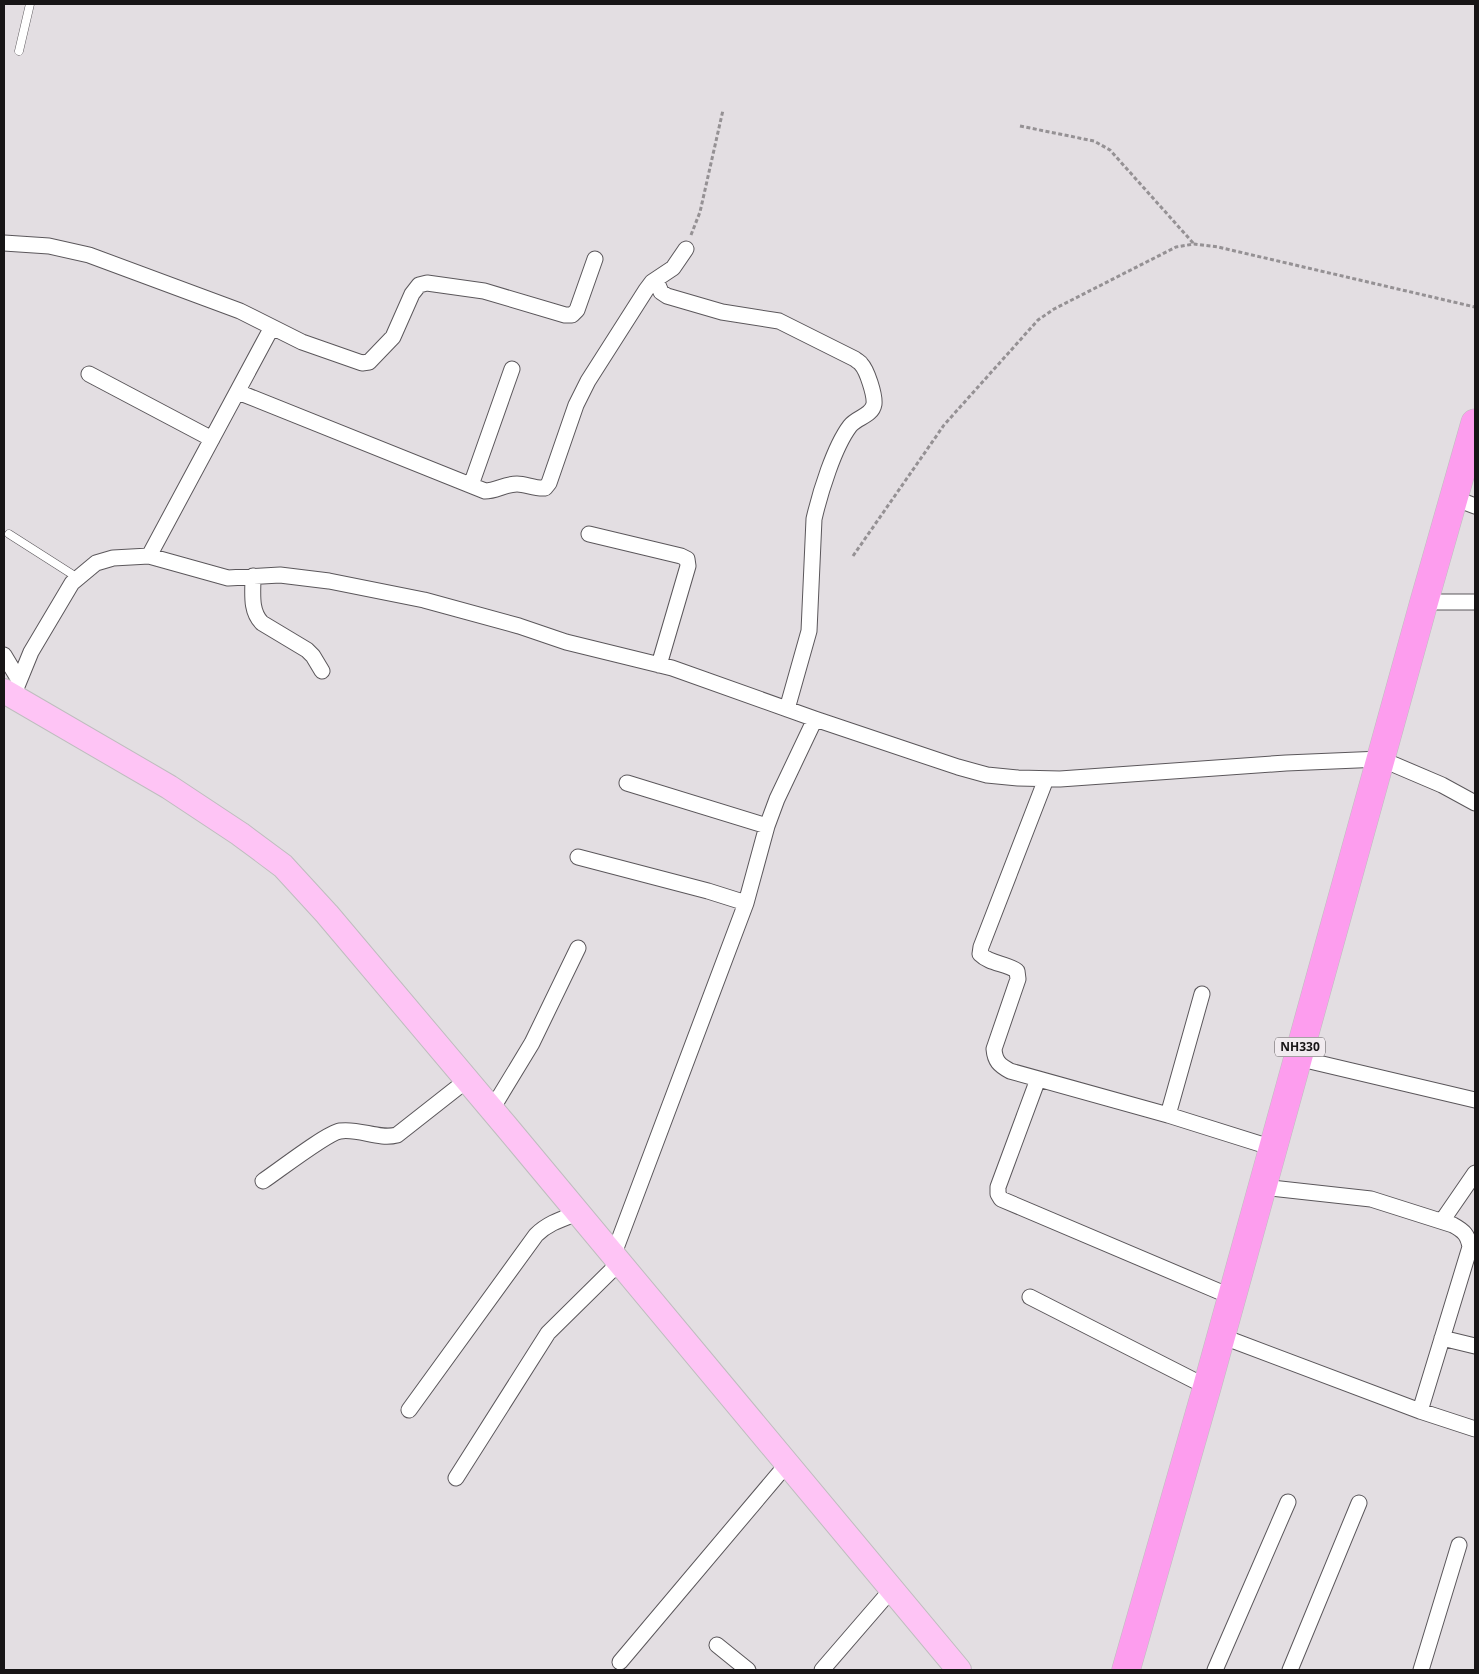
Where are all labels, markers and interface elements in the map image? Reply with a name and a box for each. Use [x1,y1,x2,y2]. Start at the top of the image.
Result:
road number: NH330 [1275,1038,1325,1056]

